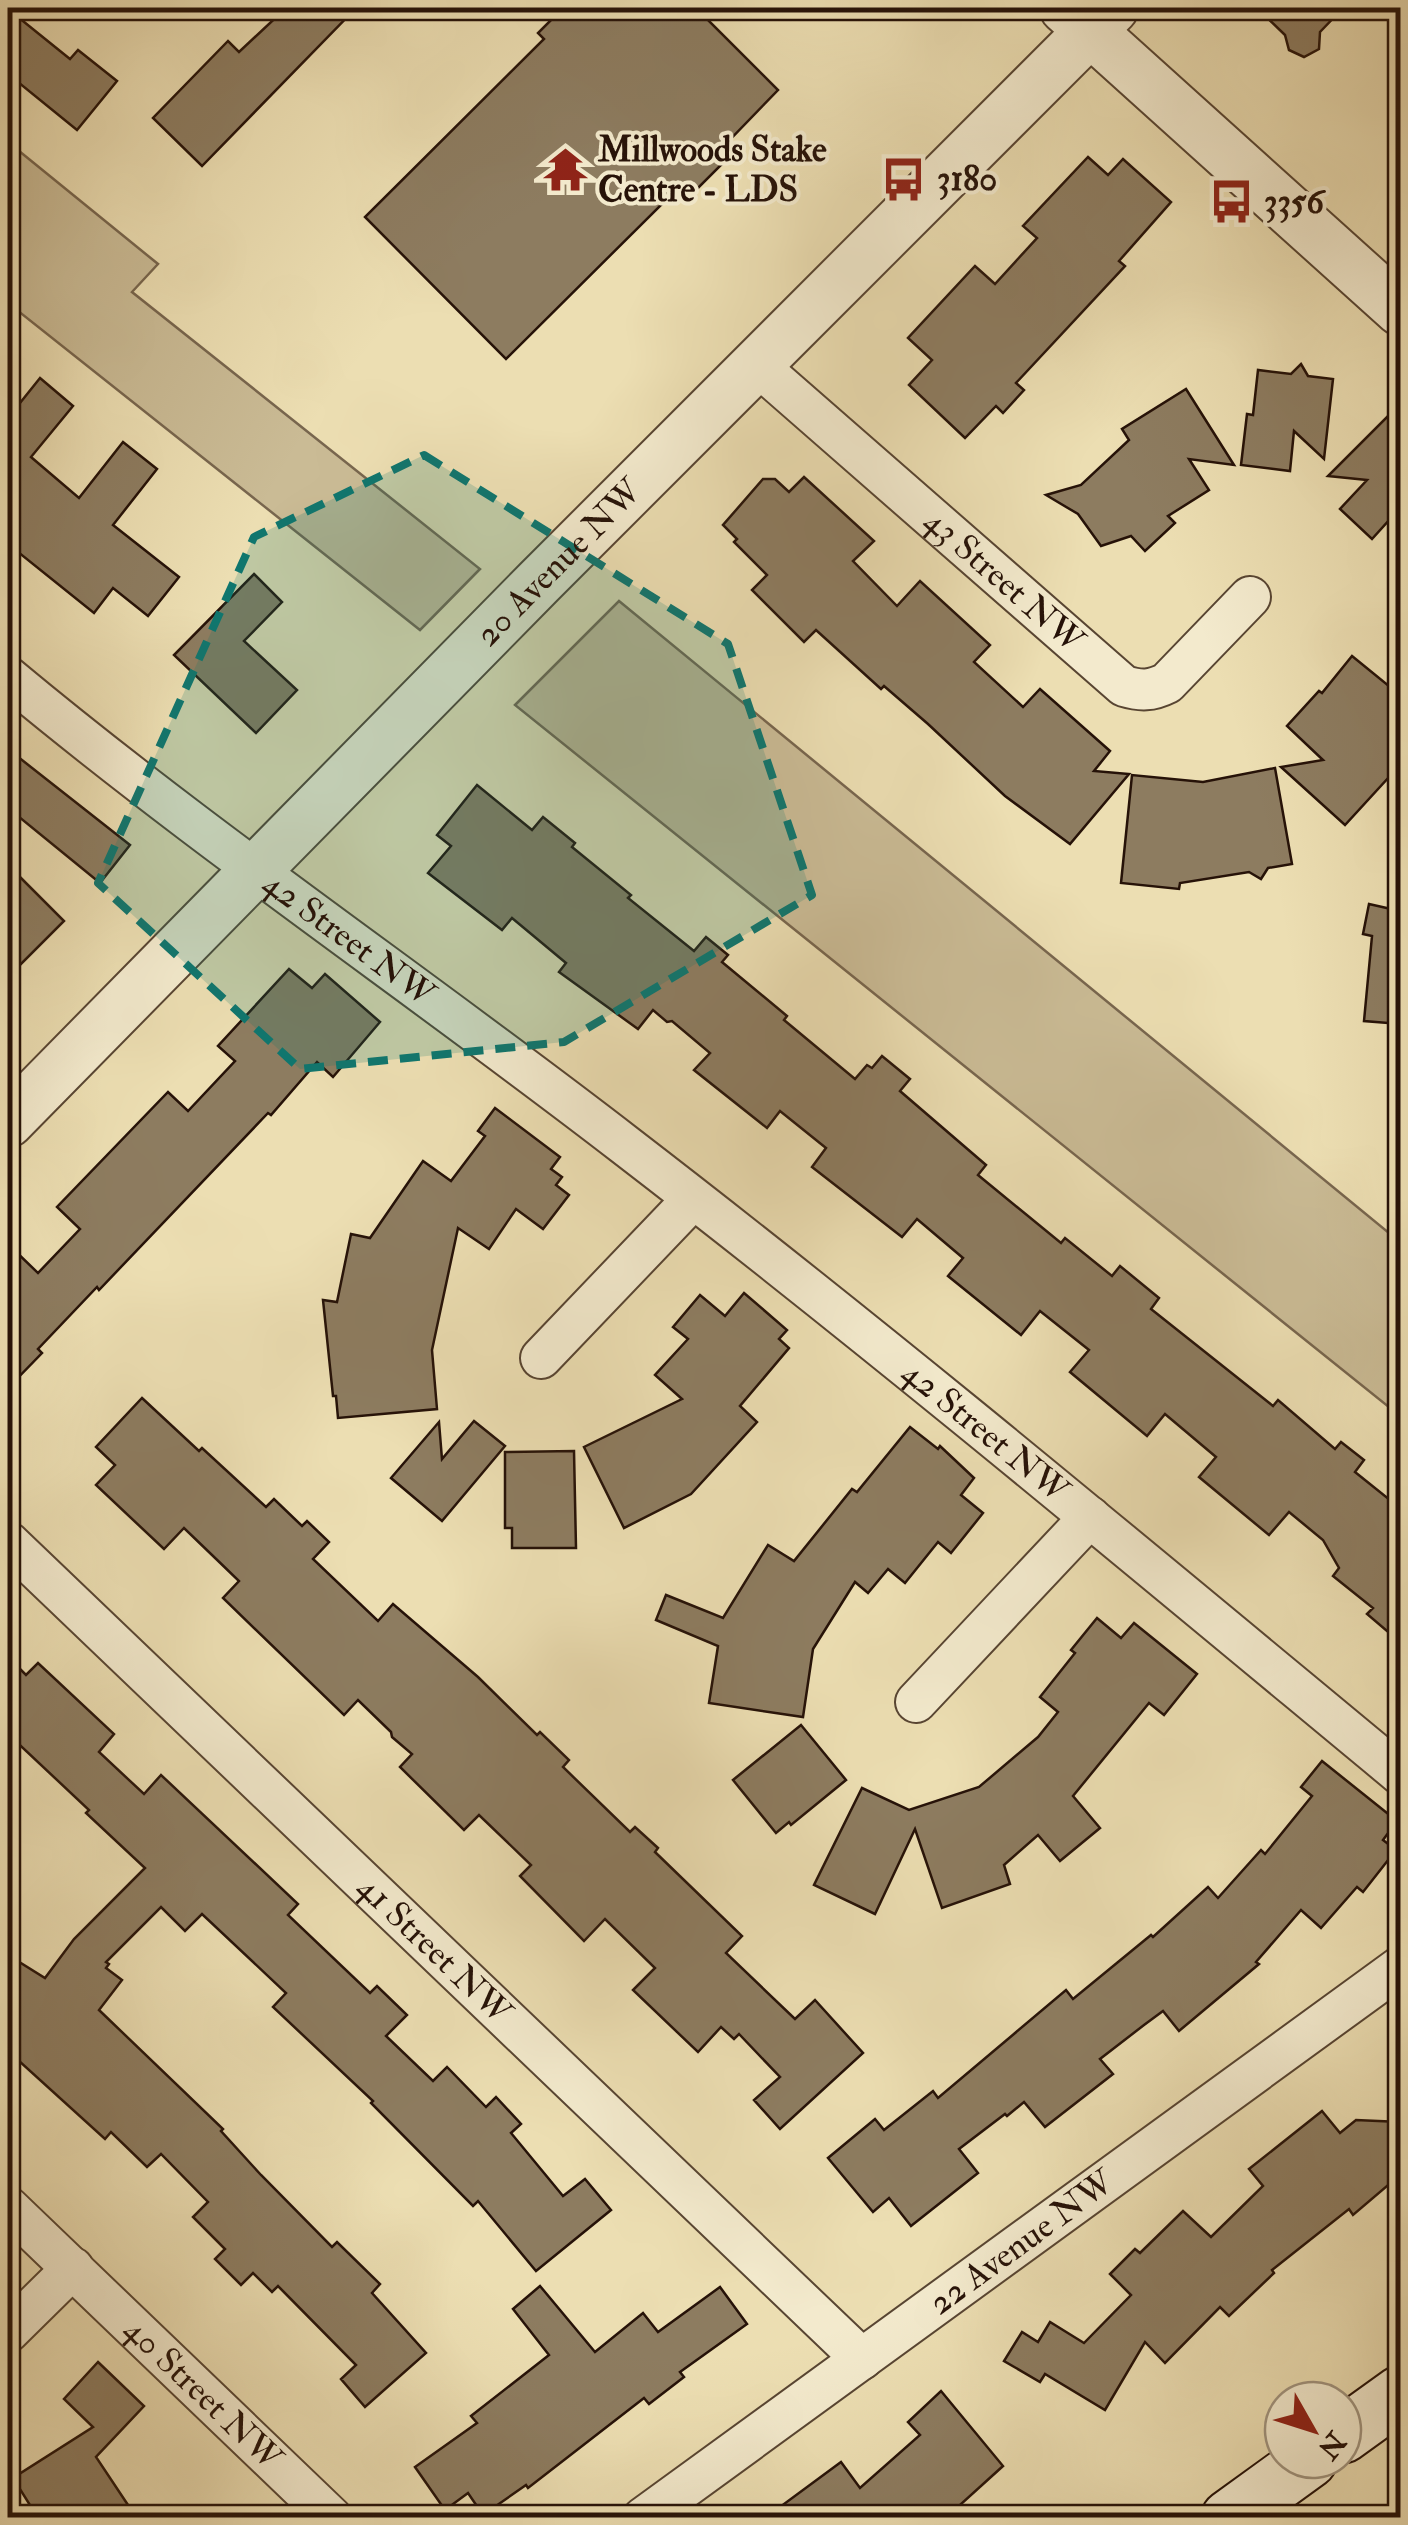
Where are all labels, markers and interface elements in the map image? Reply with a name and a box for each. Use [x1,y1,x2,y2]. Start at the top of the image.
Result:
place label: Millwoods Stake Centre - LDS [597,128,827,212]
temple icon: Millwoods Stake Centre - LDS [541,146,589,194]
bus stop icon: 3180 [880,155,928,203]
place label: 3180 [937,157,997,201]
bus stop icon: 3356 [1207,178,1255,226]
place label: 3356 [1264,180,1326,224]
street label: 20 Avenue NW [466,469,652,656]
street label: 43 Street NW [915,499,1094,664]
street label: 42 Street NW [254,861,445,1018]
street label: 42 Street NW [893,1351,1079,1514]
street label: 41 Street NW [348,1866,522,2035]
street label: 22 Avenue NW [920,2160,1124,2325]
street label: 40 Street NW [114,2308,292,2481]
north arrow [1263,2380,1363,2480]
text: N [1309,2423,1353,2466]

